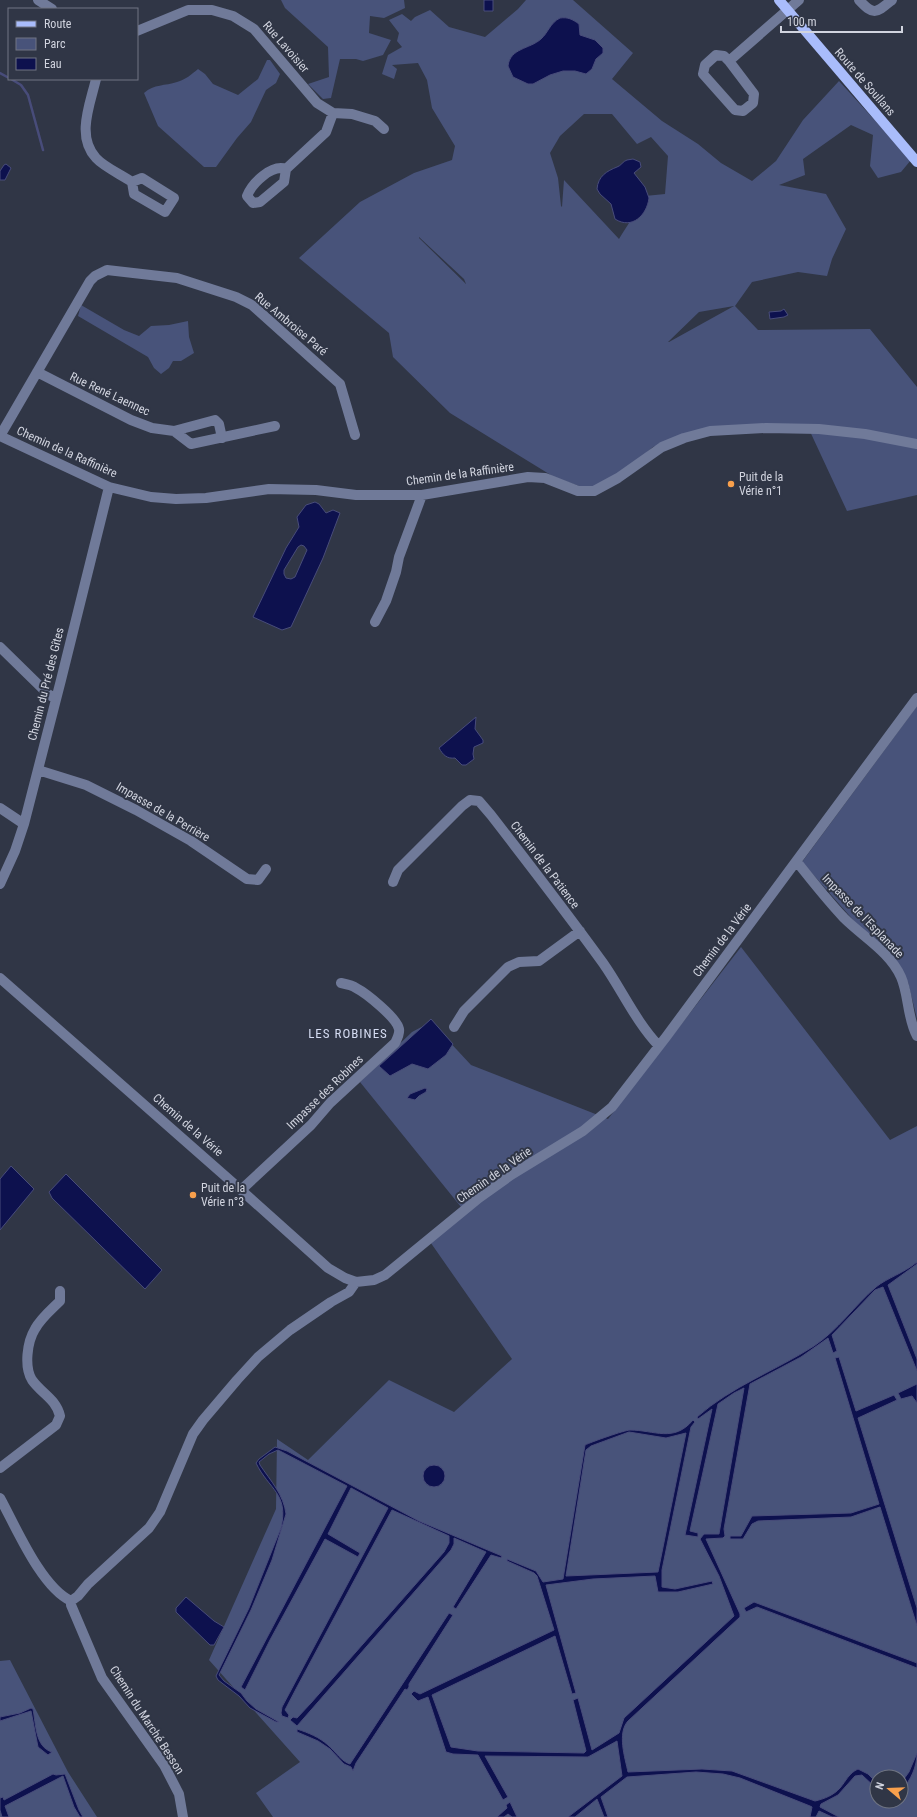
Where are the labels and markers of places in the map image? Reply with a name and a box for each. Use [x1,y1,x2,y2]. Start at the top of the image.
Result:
place label: Puit de la Vérie n°1 [739,470,784,498]
marker: Puit de la Vérie n°1 [726,479,736,489]
place label: Puit de la Vérie n°3 [201,1181,246,1209]
marker: Puit de la Vérie n°3 [188,1190,198,1200]

